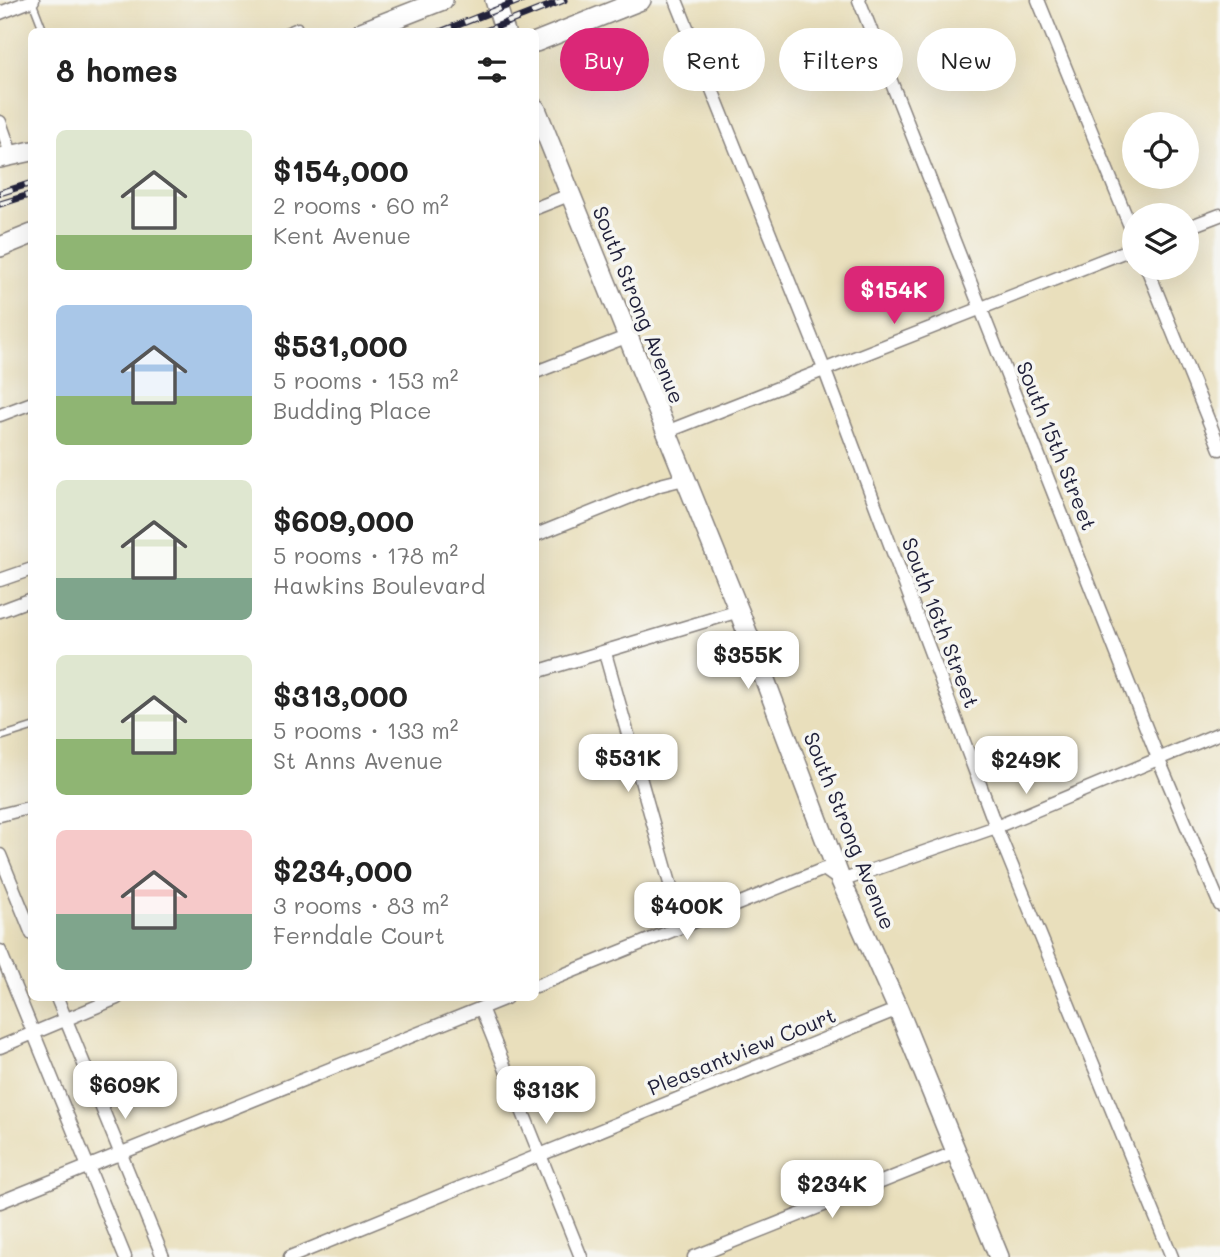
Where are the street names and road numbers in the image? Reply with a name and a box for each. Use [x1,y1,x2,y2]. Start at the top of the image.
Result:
street label: South Strong Avenue [587,202,691,407]
street label: South 15th Street [1011,357,1104,534]
street label: South 16th Street [896,533,986,711]
street label: South Strong Avenue [798,728,902,933]
street label: Pleasantview Court [643,1001,840,1101]

